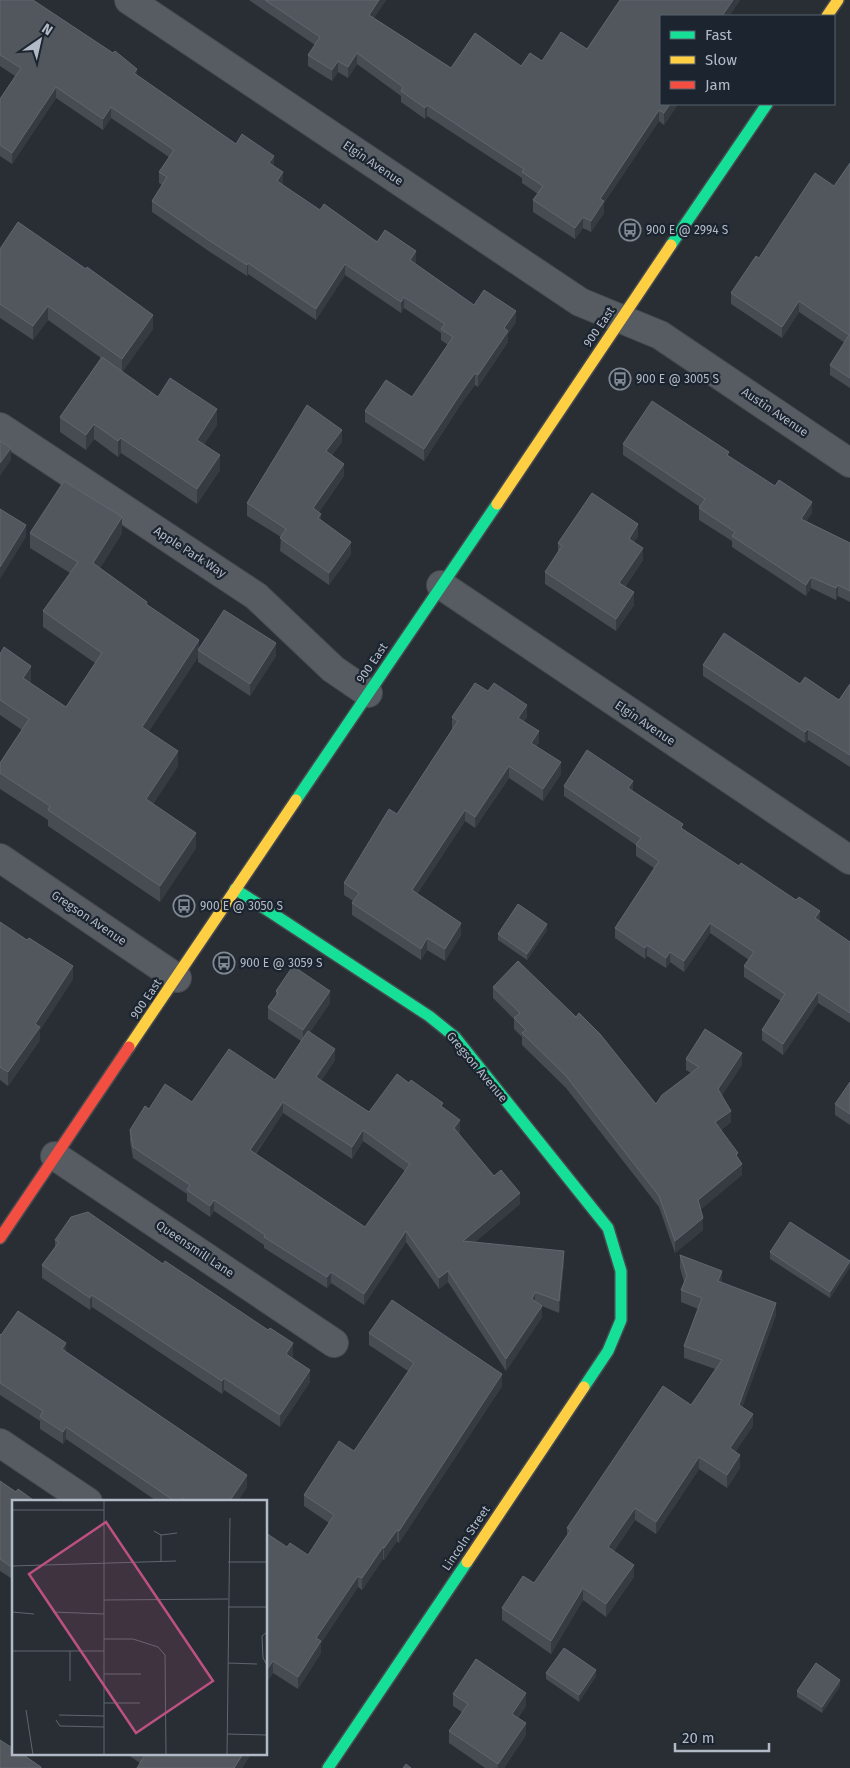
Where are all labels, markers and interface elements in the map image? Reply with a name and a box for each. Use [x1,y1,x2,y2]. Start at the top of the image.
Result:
north arrow [15,15,65,65]
legend [660,15,835,105]
text: N [38,20,56,39]
text: Fast [705,26,732,44]
text: Slow [705,51,737,69]
text: Jam [705,76,731,94]
street label: Elgin Avenue [340,138,406,188]
bus stop icon: 900 E @ 2994 S [618,218,642,242]
place label: 900 E @ 2994 S [646,223,729,237]
street label: 900 East [580,304,618,350]
bus stop icon: 900 E @ 3005 S [608,367,632,391]
place label: 900 E @ 3005 S [636,372,719,386]
street label: Austin Avenue [739,385,811,439]
street label: Apple Park Way [151,524,229,580]
street label: 900 East [353,640,391,686]
street label: Elgin Avenue [612,698,678,748]
street label: Gregson Avenue [49,888,129,948]
bus stop icon: 900 E @ 3050 S [172,894,196,918]
place label: 900 E @ 3050 S [200,899,283,913]
bus stop icon: 900 E @ 3059 S [212,951,236,975]
place label: 900 E @ 3059 S [240,956,323,970]
street label: 900 East [127,976,165,1022]
street label: Gregson Avenue [444,1029,510,1105]
street label: Queensmill Lane [153,1218,237,1280]
inset map [12,1500,268,1756]
street label: Lincoln Street [439,1502,493,1573]
scale bar [675,1720,769,1752]
text: 20 m [682,1729,715,1747]

